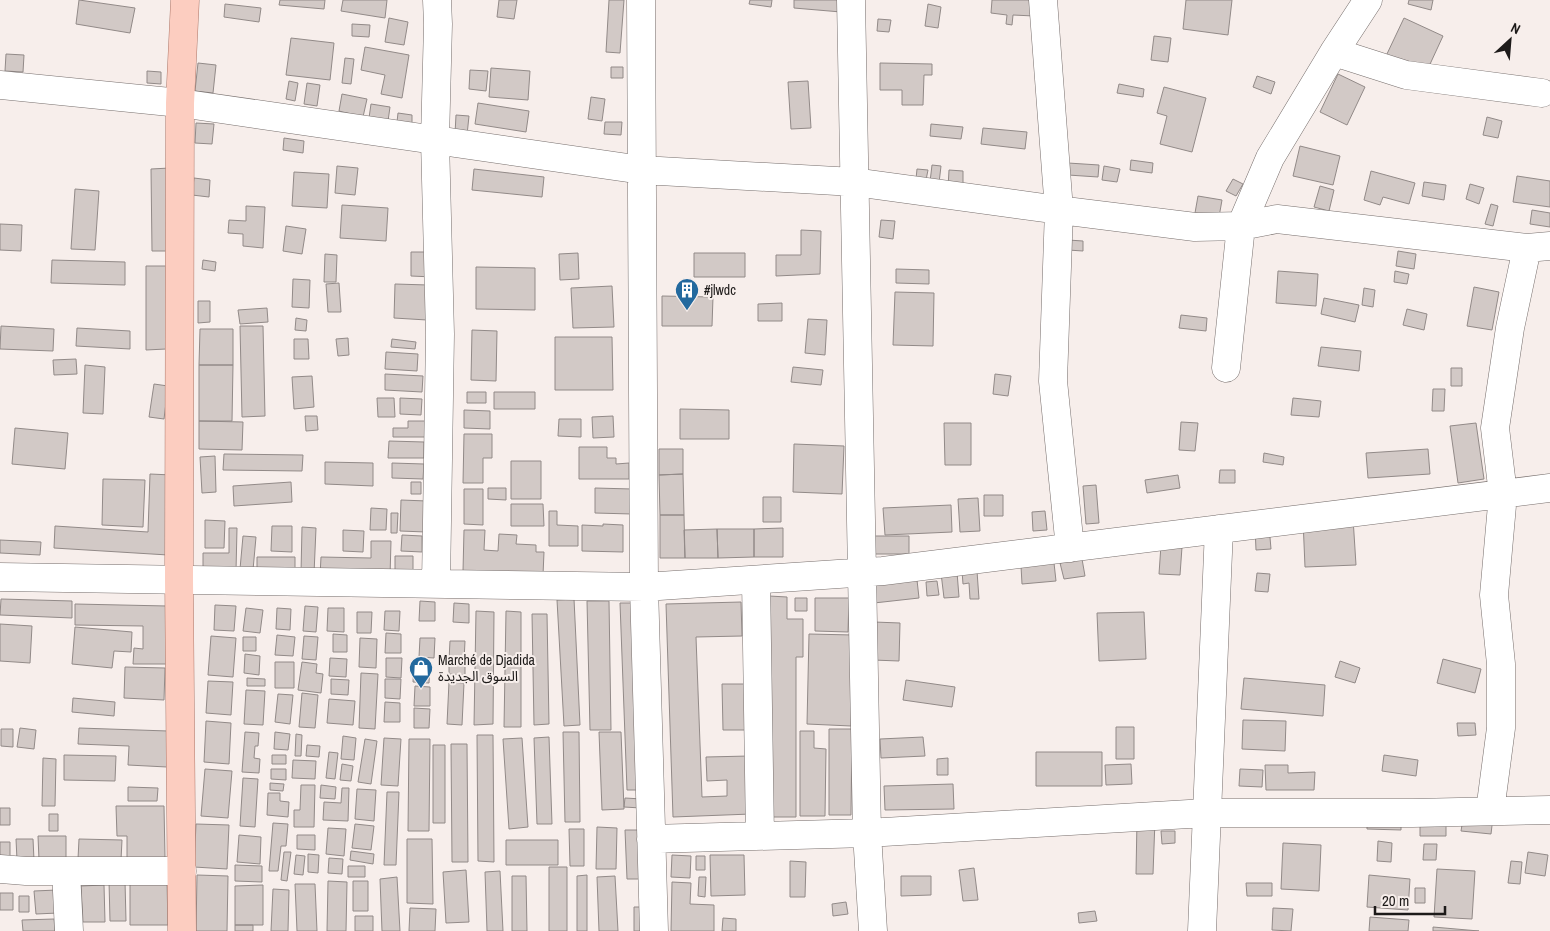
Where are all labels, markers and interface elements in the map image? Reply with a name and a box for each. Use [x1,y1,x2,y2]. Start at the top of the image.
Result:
north arrow [1485,15,1535,65]
text: N [1508,18,1523,38]
building icon: #jlwdc [674,277,700,311]
place label: #jlwdc [704,281,736,299]
place label: Marché de Djadida السوق الجديدة [438,651,536,685]
shop icon: Marché de Djadida السوق الجديدة [408,655,434,689]
scale bar [1375,884,1445,916]
text: 20 m [1382,890,1409,911]

